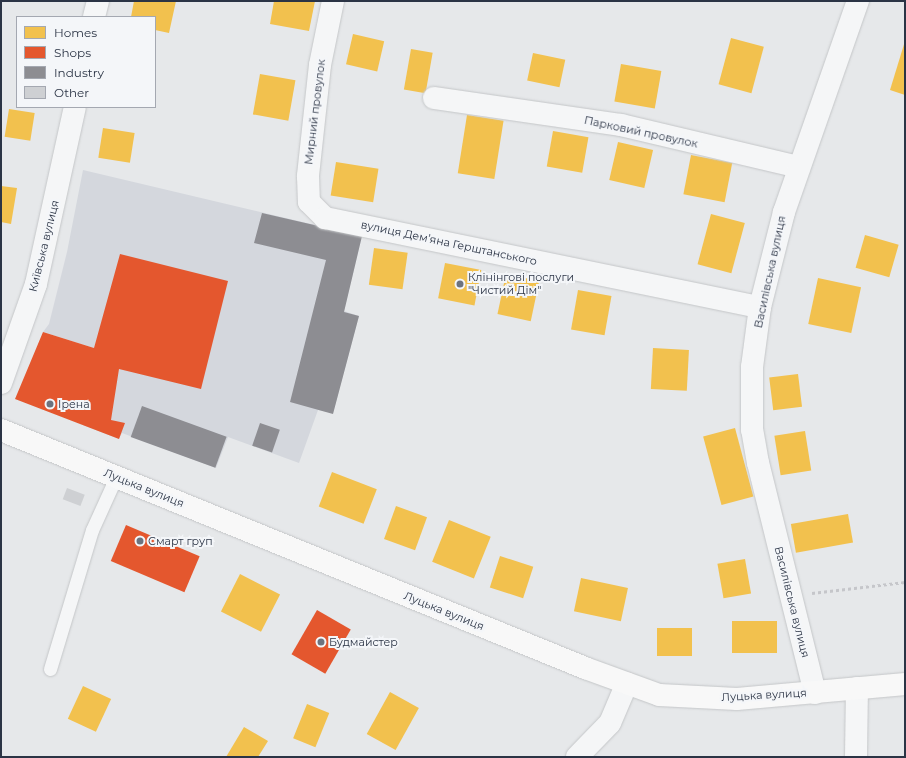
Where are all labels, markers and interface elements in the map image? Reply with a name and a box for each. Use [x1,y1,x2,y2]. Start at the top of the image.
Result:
legend [16,16,156,108]
text: Homes [54,25,97,40]
text: Shops [54,45,91,60]
street label: Мирний провулок [302,59,328,165]
text: Industry [54,65,104,80]
text: Other [54,85,89,100]
street label: Парковий провулок [583,114,699,150]
street label: Київська вулиця [26,199,62,293]
street label: Василівська вулиця [752,215,788,329]
street label: вулиця Демʼяна Герштанського [360,218,538,268]
place label: Клінінгові послуги "Чистий Дім" [468,271,574,297]
marker: Клінінгові послуги "Чистий Дім" [455,279,465,289]
place label: Ірена [58,397,90,411]
marker: Ірена [45,399,55,409]
street label: Луцька вулиця [102,466,186,510]
place label: Смарт груп [148,534,213,548]
marker: Смарт груп [135,536,145,546]
street label: Василівська вулиця [772,545,812,659]
street label: Луцька вулиця [402,589,486,633]
place label: Будмайстер [329,635,398,649]
marker: Будмайстер [316,637,326,647]
street label: Луцька вулиця [721,686,807,704]

